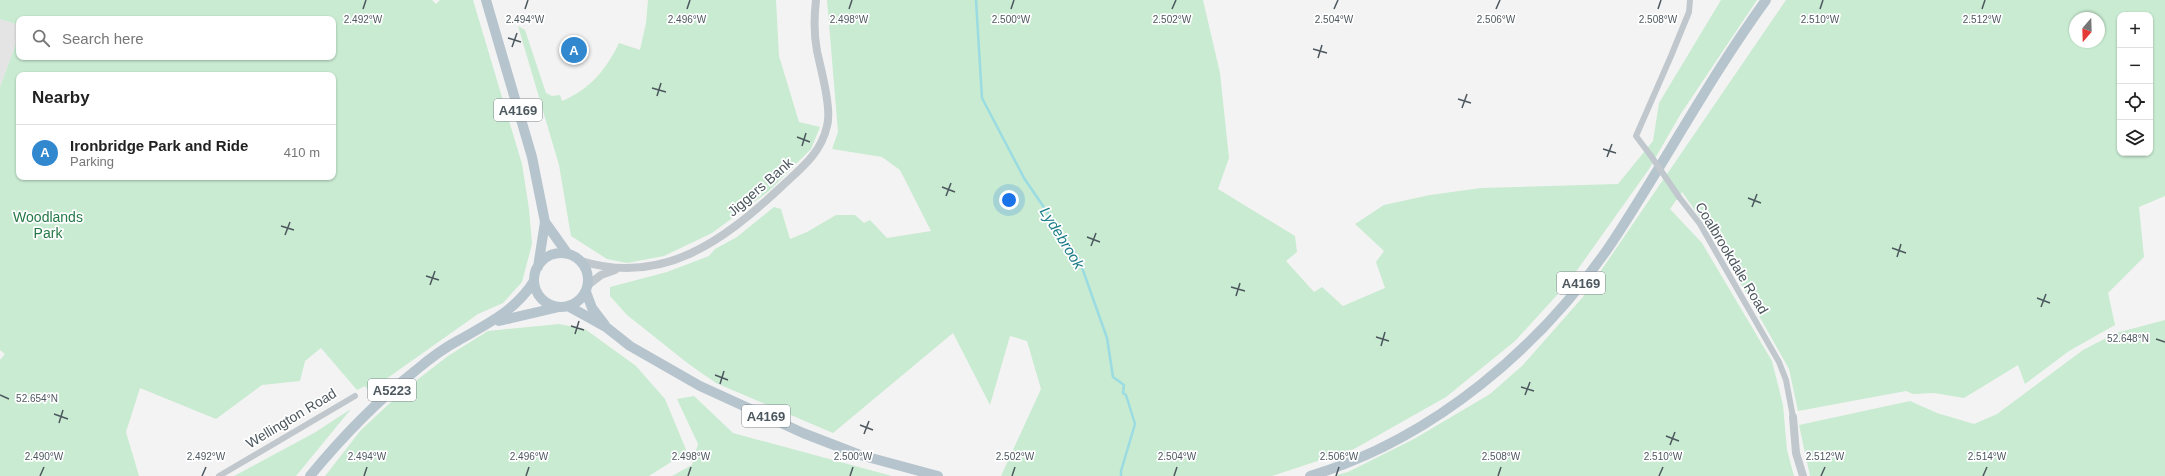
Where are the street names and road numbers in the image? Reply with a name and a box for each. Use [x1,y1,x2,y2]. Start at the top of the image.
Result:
road number: A4169 [494,99,542,121]
street label: Jiggers Bank [724,154,797,220]
street label: Coalbrookdale Road [1692,199,1772,317]
road number: A4169 [1557,272,1605,294]
road number: A5223 [368,379,416,401]
street label: Wellington Road [243,385,339,451]
road number: A4169 [742,405,790,427]

